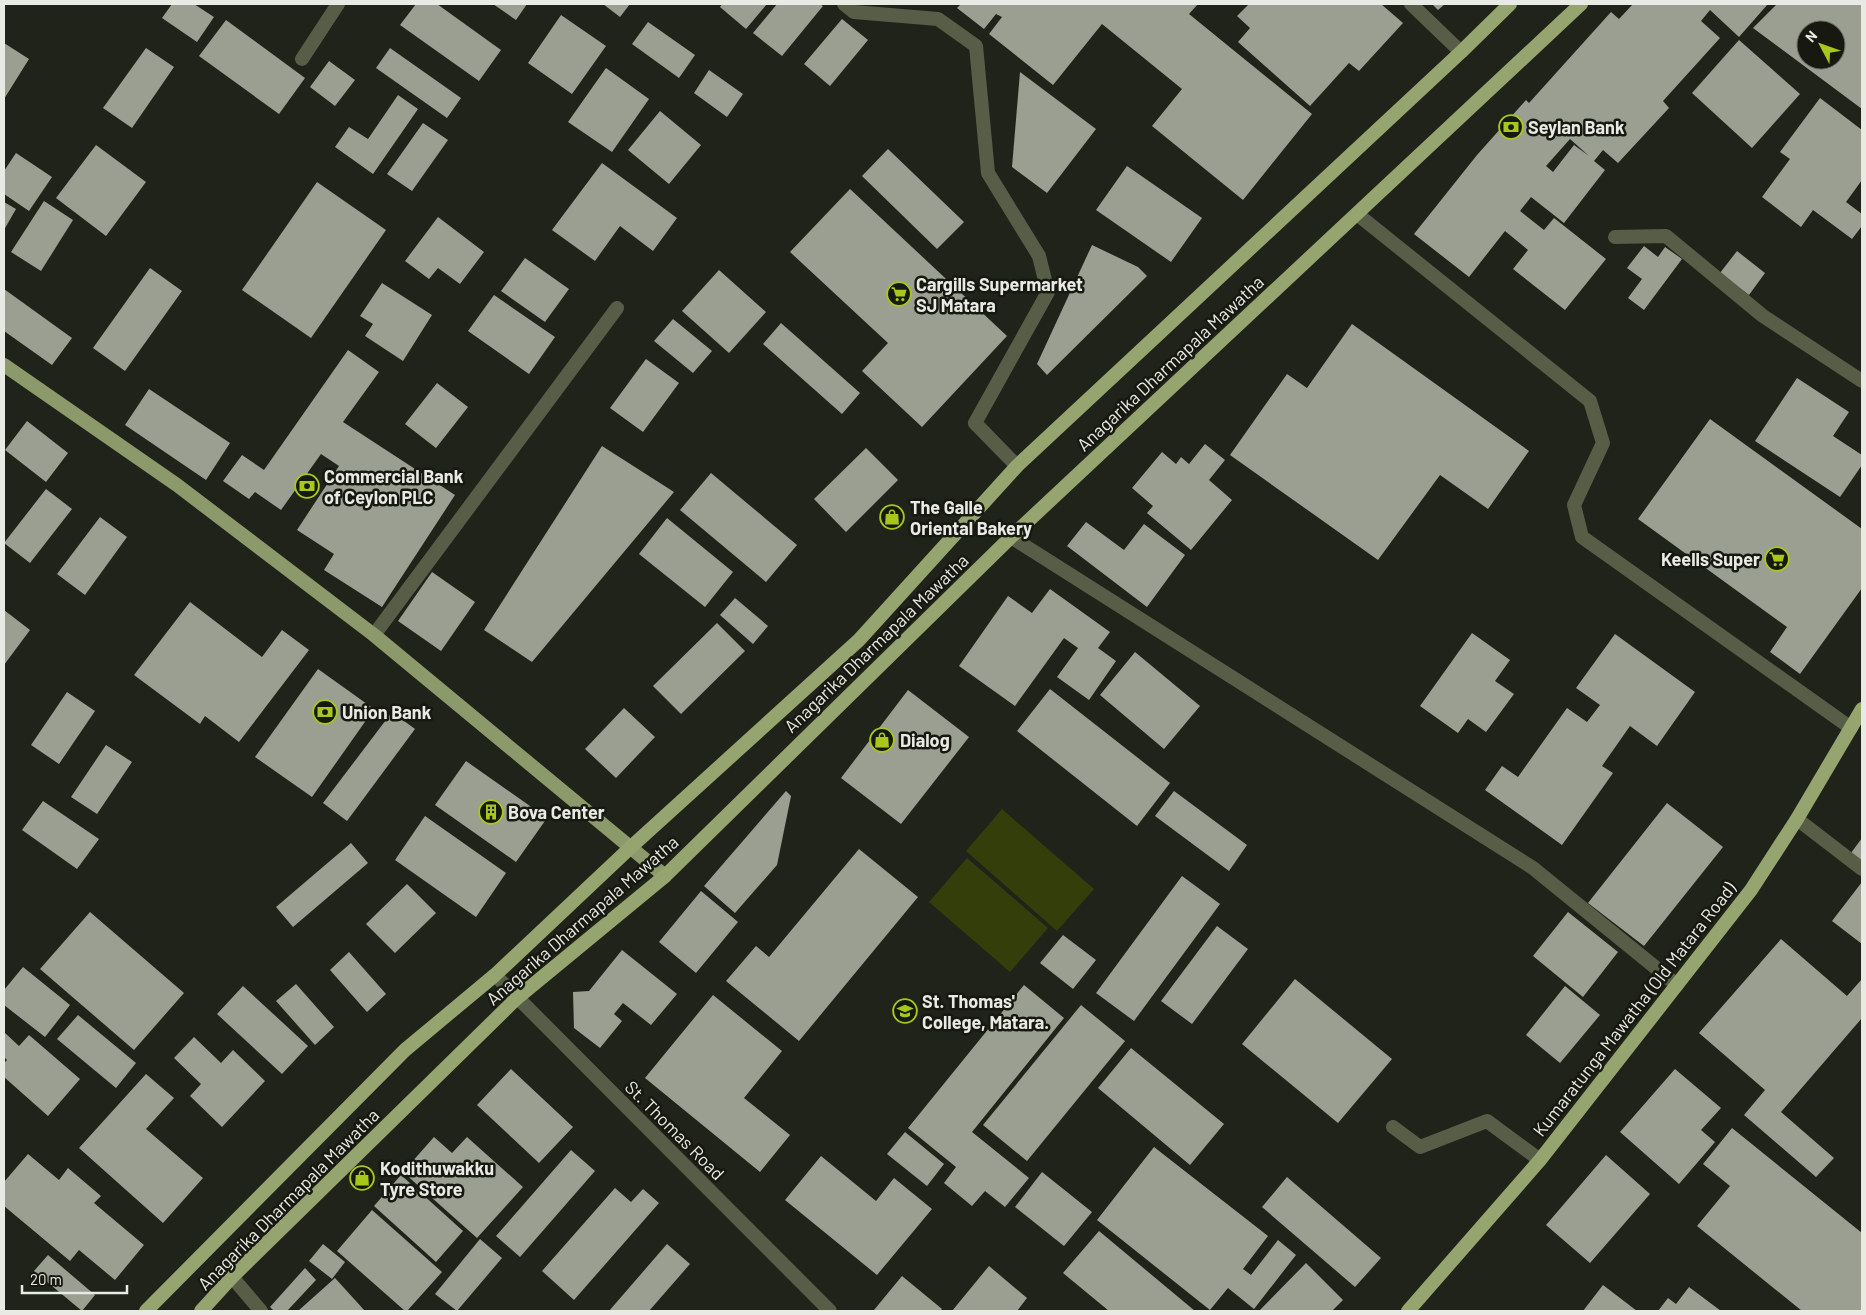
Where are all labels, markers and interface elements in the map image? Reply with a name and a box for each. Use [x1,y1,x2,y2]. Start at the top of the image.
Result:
north arrow [1796,20,1846,70]
text: N [1801,27,1820,45]
bank icon: Seylan Bank [1498,114,1524,140]
place label: Seylan Bank [1528,116,1625,138]
street label: Anagarika Dharmapala Mawatha [1072,271,1268,455]
place label: Cargills Supermarket SJ Matara [916,273,1083,316]
supermarket icon: Cargills Supermarket SJ Matara [886,281,912,307]
place label: Commercial Bank of Ceylon PLC [324,465,464,508]
bank icon: Commercial Bank of Ceylon PLC [294,473,320,499]
place label: The Galle Oriental Bakery [910,496,1032,539]
shop icon: The Galle Oriental Bakery [879,504,905,530]
supermarket icon: Keells Super [1764,546,1790,572]
place label: Keells Super [1661,548,1760,570]
street label: Anagarika Dharmapala Mawatha [779,549,973,737]
bank icon: Union Bank [312,699,338,725]
place label: Union Bank [342,701,432,723]
shop icon: Dialog [869,727,895,753]
place label: Dialog [900,729,950,751]
building icon: Bova Center [478,799,504,825]
place label: Bova Center [508,801,605,823]
street label: Anagarika Dharmapala Mawatha [481,831,683,1009]
street label: Kumaratunga Mawatha (Old Matara Road) [1528,877,1740,1141]
place label: St. Thomas' College, Matara. [922,990,1049,1033]
school or university icon: St. Thomas' College, Matara. [892,998,918,1024]
street label: St. Thomas Road [621,1076,729,1184]
street label: Anagarika Dharmapala Mawatha [193,1104,383,1294]
place label: Kodithuwakku Tyre Store [380,1157,494,1200]
shop icon: Kodithuwakku Tyre Store [349,1165,375,1191]
scale bar [22,1262,128,1294]
text: 20 m [30,1270,62,1288]

